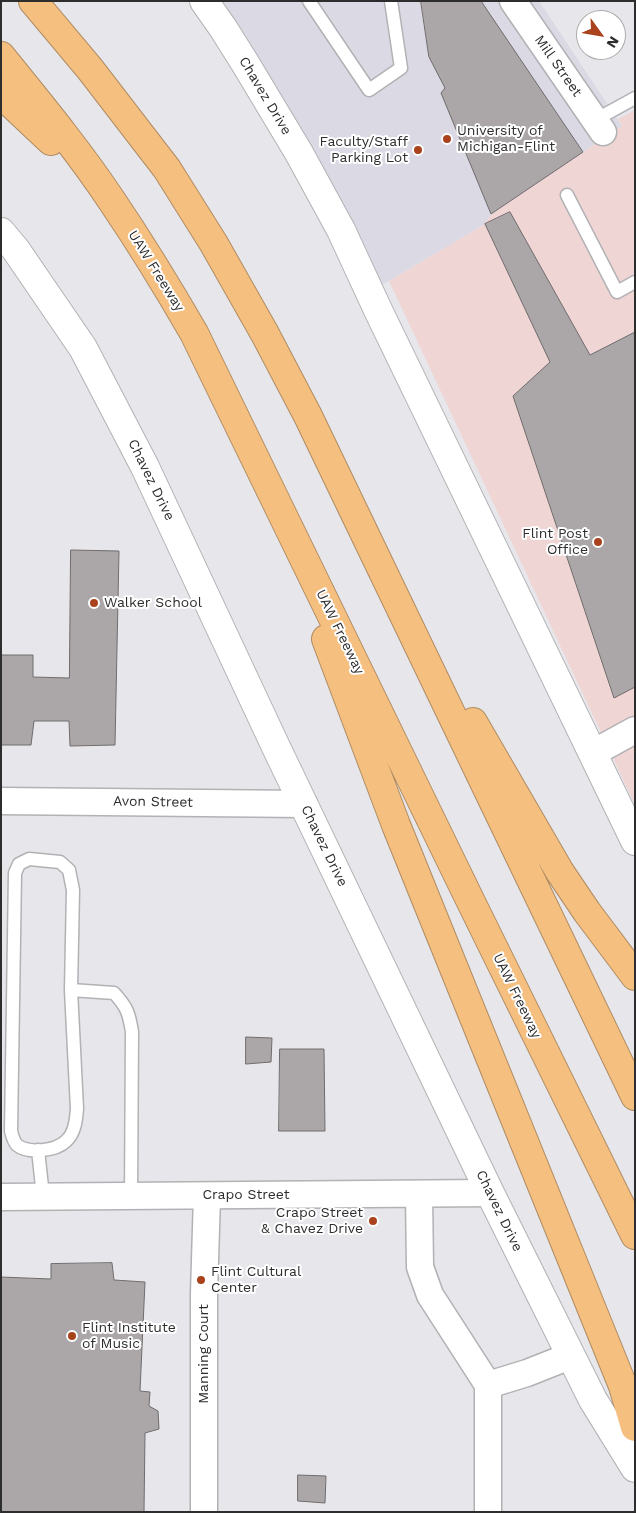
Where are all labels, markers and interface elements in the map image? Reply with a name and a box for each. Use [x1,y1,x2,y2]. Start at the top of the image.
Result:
north arrow [576,10,626,60]
street label: Mill Street [531,32,585,100]
text: N [603,34,622,51]
street label: Chavez Drive [235,54,295,138]
place label: University of Michigan-Flint [457,123,555,156]
marker: University of Michigan-Flint [441,133,453,145]
place label: Faculty/Staff Parking Lot [320,134,408,166]
marker: Faculty/Staff Parking Lot [412,144,424,156]
street label: UAW Freeway [124,227,188,315]
street label: Chavez Drive [124,437,178,523]
place label: Flint Post Office [522,526,588,558]
marker: Flint Post Office [592,536,604,548]
street label: UAW Freeway [312,587,368,677]
place label: Walker School [104,595,202,611]
marker: Walker School [88,597,100,609]
street label: Avon Street [113,793,193,811]
street label: Chavez Drive [297,803,351,889]
street label: UAW Freeway [489,951,545,1041]
street label: Chavez Drive [472,1168,526,1254]
street label: Crapo Street [202,1187,290,1203]
place label: Crapo Street & Chavez Drive [261,1205,363,1238]
marker: Crapo Street & Chavez Drive [367,1215,379,1227]
place label: Flint Cultural Center [211,1264,301,1296]
marker: Flint Cultural Center [195,1274,207,1286]
street label: Manning Court [196,1304,212,1404]
place label: Flint Institute of Music [82,1320,176,1352]
marker: Flint Institute of Music [66,1330,78,1342]

